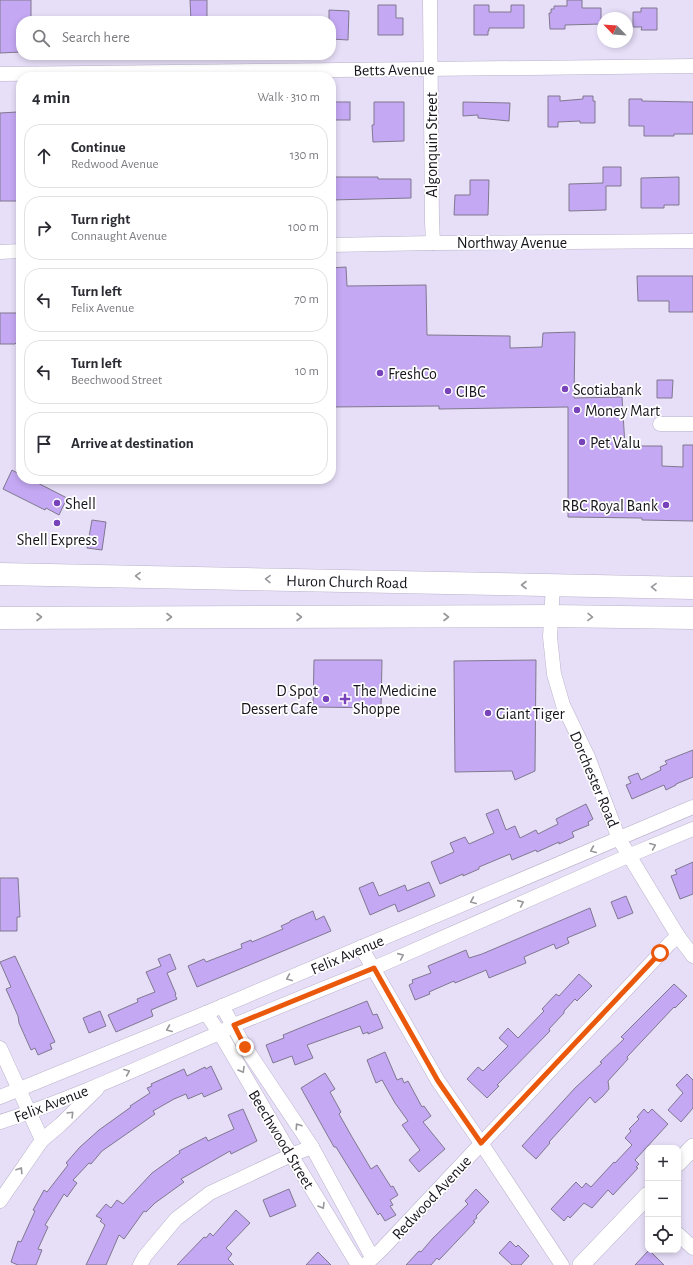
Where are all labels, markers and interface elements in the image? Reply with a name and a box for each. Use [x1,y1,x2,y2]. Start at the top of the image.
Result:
north arrow [597,12,633,48]
search box [16,16,336,60]
icon: search [30,27,52,49]
text: Search here [62,30,130,45]
street label: Betts Avenue [353,61,435,79]
text: 4 min [32,89,70,106]
text: Walk · 310 m [257,91,320,104]
street label: Algonquin Street [424,92,440,198]
text: Continue [71,140,126,155]
icon: ahead [33,145,55,167]
text: 130 m [290,149,319,162]
text: Redwood Avenue [71,158,159,171]
text: Turn right [71,212,130,227]
icon: right [33,217,55,239]
text: 100 m [288,221,319,234]
text: Connaught Avenue [71,230,167,243]
street label: Northway Avenue [457,235,567,252]
text: Turn left [71,284,122,299]
icon: left [33,289,55,311]
text: 70 m [294,293,319,306]
text: Felix Avenue [71,302,134,315]
text: Turn left [71,356,122,371]
icon: left [33,361,55,383]
text: 10 m [295,365,319,378]
place label: FreshCo [388,366,437,382]
marker: FreshCo [375,368,385,378]
text: Beechwood Street [71,374,162,387]
place label: Scotiabank [573,382,642,398]
place label: CIBC [456,384,486,400]
marker: Scotiabank [560,384,570,394]
marker: CIBC [443,386,453,396]
place label: Money Mart [585,403,660,420]
marker: Money Mart [572,405,582,415]
icon: arrive [33,433,55,455]
place label: Pet Valu [590,435,640,451]
text: Arrive at destination [71,436,194,451]
marker: Pet Valu [577,437,587,447]
place label: Shell [65,496,96,512]
marker: Shell [52,498,62,508]
place label: RBC Royal Bank [562,498,659,515]
marker: RBC Royal Bank [661,500,671,510]
marker: Shell Express [52,518,62,528]
place label: Shell Express [17,532,97,548]
one-way arrow [135,572,141,581]
street label: Huron Church Road [286,573,408,591]
one-way arrow [265,575,271,583]
one-way arrow [521,580,527,589]
one-way arrow [651,583,657,591]
one-way arrow [36,613,42,621]
one-way arrow [166,613,172,621]
one-way arrow [296,613,302,621]
one-way arrow [443,613,449,621]
one-way arrow [587,613,593,621]
place label: D Spot Dessert Cafe [241,683,318,717]
place label: The Medicine Shoppe [353,683,437,717]
marker: D Spot Dessert Cafe [321,694,331,704]
marker: The Medicine Shoppe [340,694,350,704]
place label: Giant Tiger [496,706,566,722]
marker: Giant Tiger [483,708,493,718]
street label: Dorchester Road [567,729,622,830]
one-way arrow [649,842,656,850]
one-way arrow [590,846,597,854]
one-way arrow [470,896,477,904]
one-way arrow [517,900,524,908]
street label: Felix Avenue [308,932,386,977]
route start [651,944,669,962]
one-way arrow [398,952,405,960]
one-way arrow [285,973,293,981]
one-way arrow [165,1024,172,1032]
route end [236,1038,254,1056]
one-way arrow [237,1066,244,1073]
one-way arrow [124,1069,131,1077]
street label: Felix Avenue [12,1083,91,1125]
street label: Beechwood Street [245,1087,317,1192]
one-way arrow [66,1111,74,1119]
one-way arrow [295,1123,303,1130]
map controls [645,1145,681,1253]
button: + [645,1145,681,1181]
street label: Redwood Avenue [389,1153,474,1243]
one-way arrow [15,1168,22,1175]
button: − [645,1181,681,1217]
one-way arrow [318,1202,325,1209]
button: locate [645,1217,681,1253]

